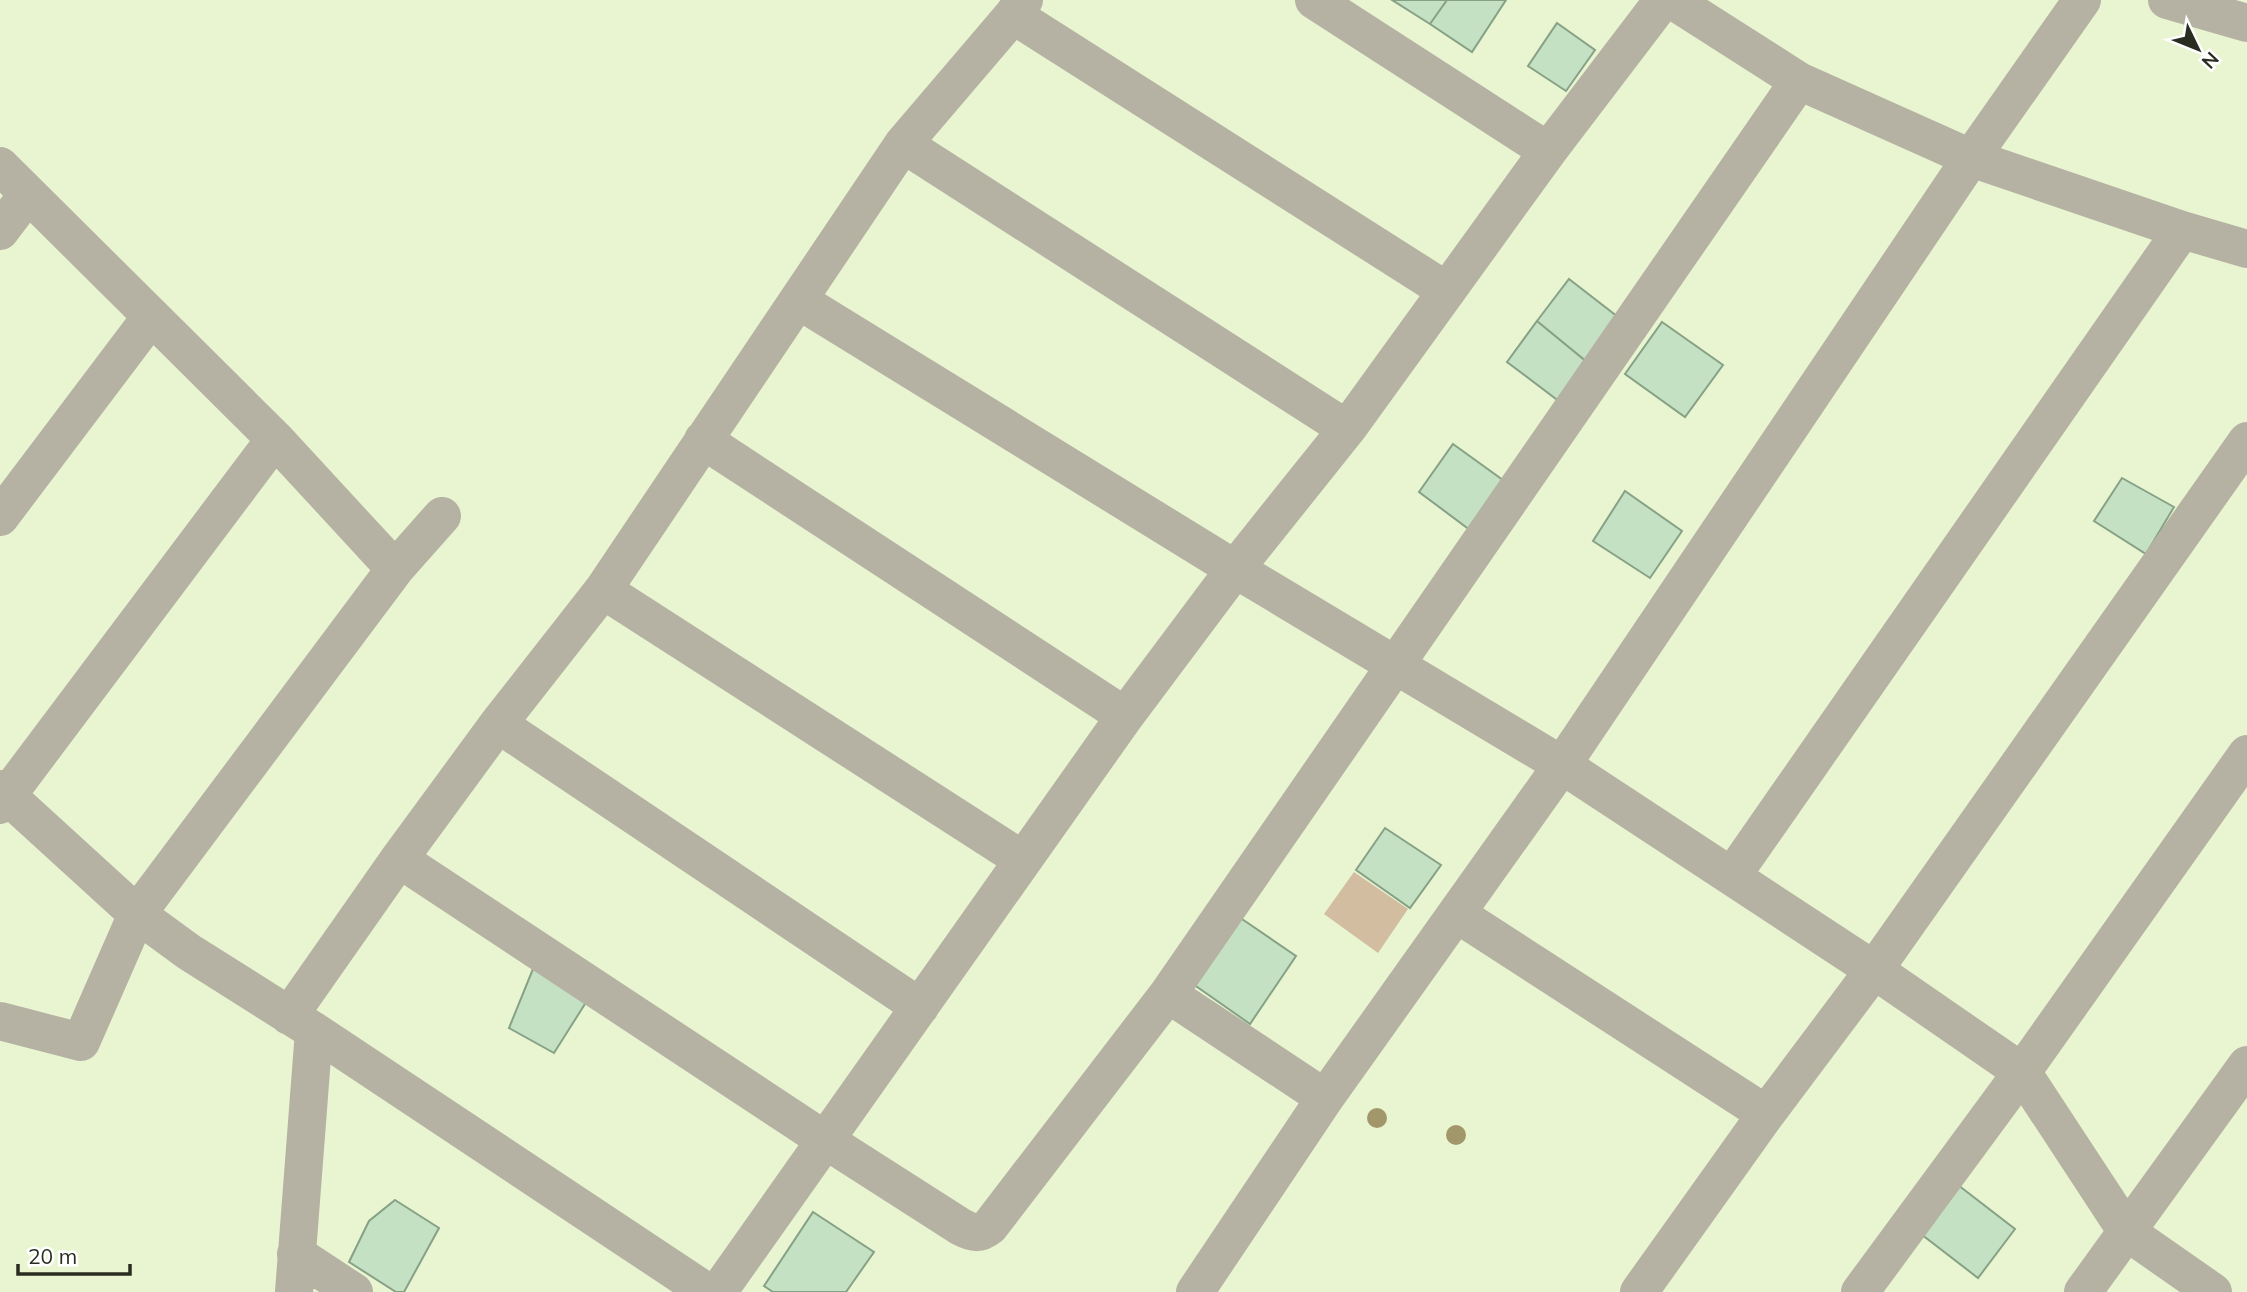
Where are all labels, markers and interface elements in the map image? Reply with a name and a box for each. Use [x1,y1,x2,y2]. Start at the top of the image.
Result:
north arrow [2163,14,2233,84]
text: N [2197,47,2224,74]
scale bar [18,1232,130,1276]
text: 20 m [28,1243,77,1269]

